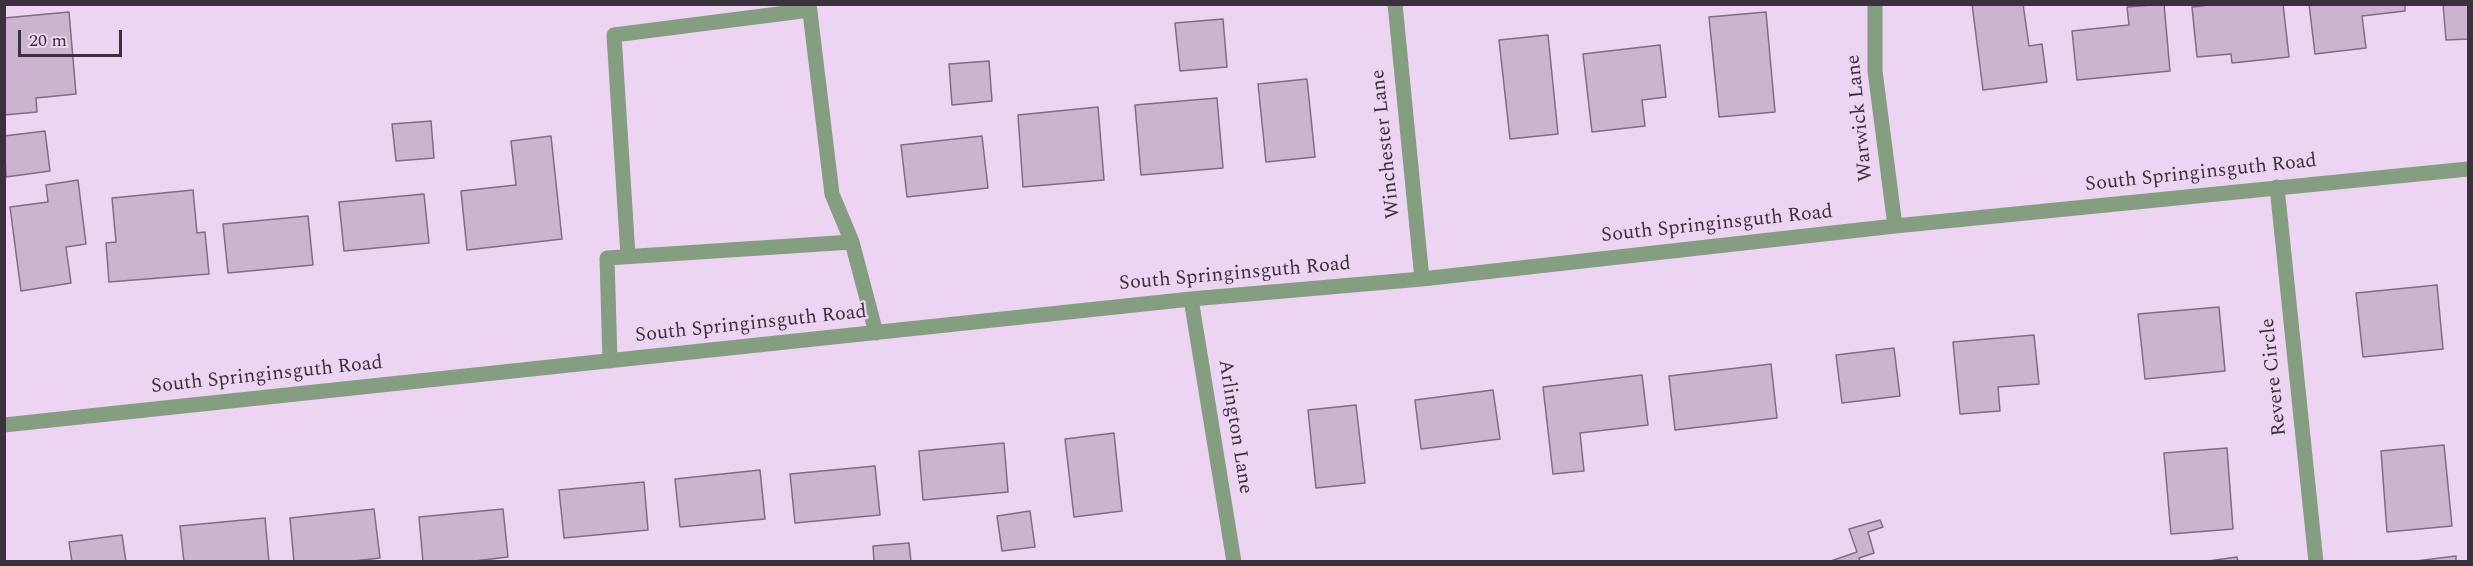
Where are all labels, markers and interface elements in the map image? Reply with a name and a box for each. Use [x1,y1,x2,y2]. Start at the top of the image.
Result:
scale bar [21,18,124,56]
text: 20 m [29,27,67,54]
street label: Warwick Lane [1842,53,1880,183]
street label: Winchester Lane [1367,68,1407,220]
street label: South Springinsguth Road [2084,150,2318,198]
street label: South Springinsguth Road [1600,201,1834,249]
street label: South Springinsguth Road [1118,253,1352,297]
street label: South Springinsguth Road [634,301,868,349]
street label: Revere Circle [2257,317,2293,437]
street label: South Springinsguth Road [150,352,384,400]
street label: Arlington Lane [1212,358,1256,496]

